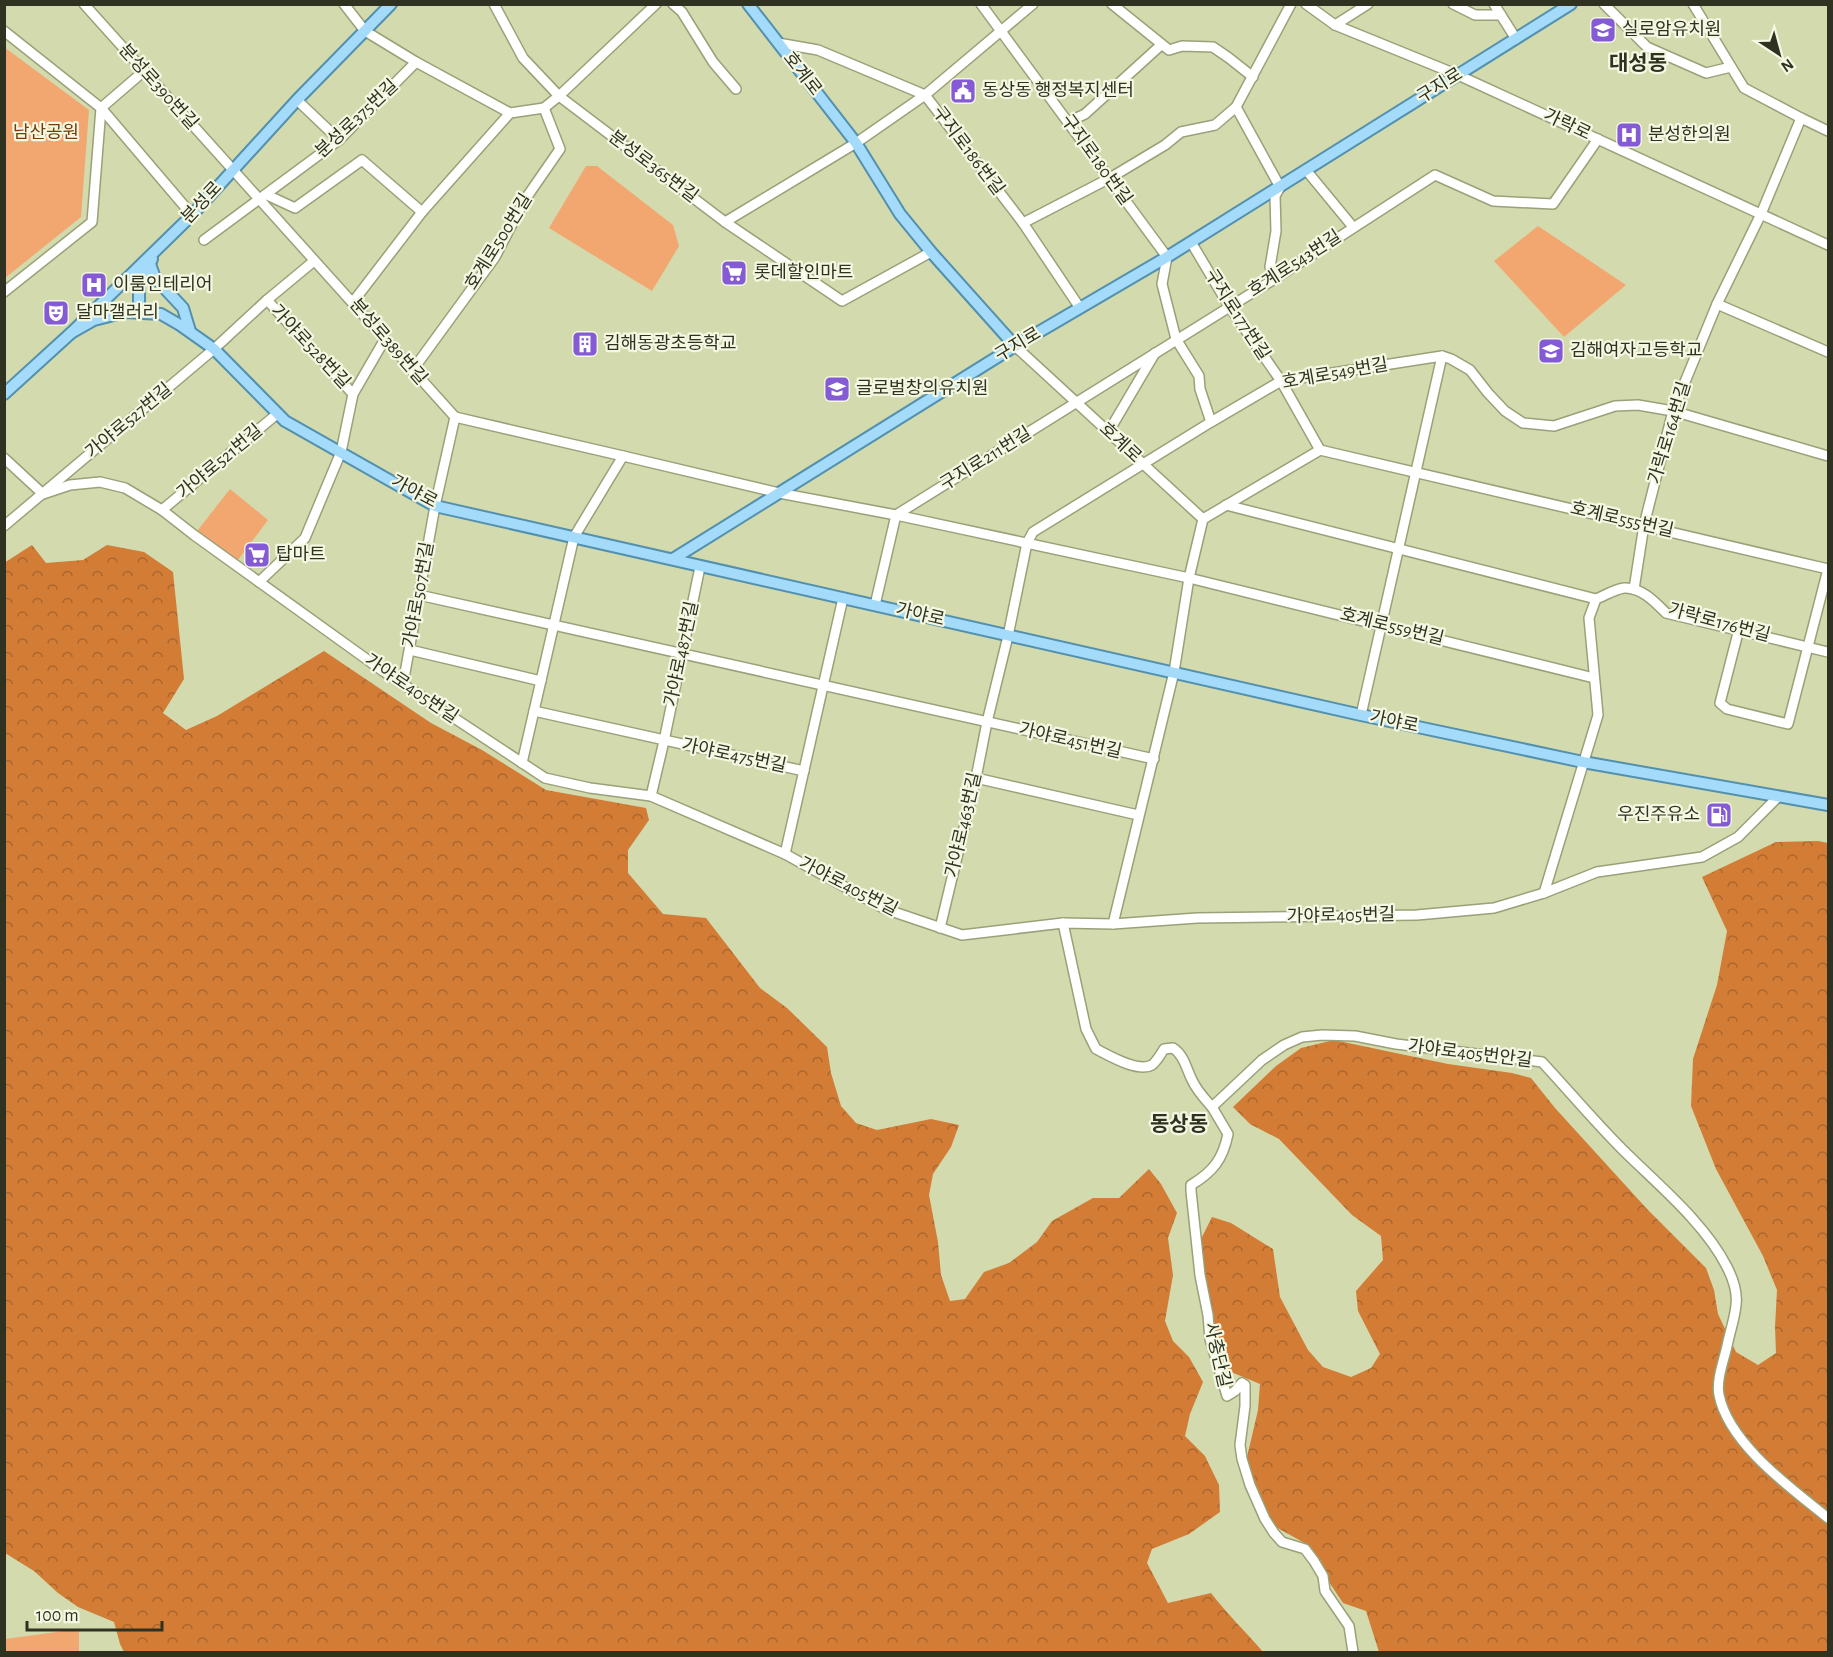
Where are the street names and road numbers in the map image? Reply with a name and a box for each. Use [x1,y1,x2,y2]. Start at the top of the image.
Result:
street label: 분성로390번길 [115,40,202,133]
street label: 호계로 [780,48,826,99]
street label: 구지로 [1413,64,1466,107]
street label: 분성로375번길 [312,76,402,161]
street label: 구지로186번길 [929,102,1009,199]
street label: 가락로 [1541,105,1594,144]
street label: 구지로180번길 [1057,110,1136,209]
street label: 분성로365번길 [605,127,701,206]
street label: 분성로 [178,178,226,227]
street label: 호계로500번길 [461,190,536,293]
street label: 호계로543번길 [1244,226,1345,301]
street label: 구지로177번길 [1201,265,1275,364]
street label: 분성로389번길 [346,295,431,388]
street label: 가야로528번길 [267,300,355,392]
street label: 구지로 [991,323,1044,366]
street label: 호계로549번길 [1280,354,1389,392]
street label: 가야로527번길 [81,378,175,462]
street label: 가락로164번길 [1645,379,1694,486]
street label: 호계로 [1096,418,1146,467]
street label: 가야로521번길 [173,420,266,503]
street label: 구지로211번길 [936,422,1035,494]
street label: 가야로 [388,471,441,512]
street label: 호계로555번길 [1569,497,1676,541]
street label: 가야로507번길 [399,540,437,649]
street label: 가야로487번길 [660,599,702,708]
street label: 가야로 [894,599,947,629]
street label: 가락로176번길 [1666,600,1772,645]
street label: 호계로559번길 [1338,603,1446,649]
street label: 가야로405번길 [361,650,462,727]
street label: 가야로 [1368,706,1421,736]
street label: 가야로451번길 [1017,718,1124,762]
street label: 가야로475번길 [680,734,788,776]
street label: 가야로463번길 [941,770,985,879]
street label: 가야로405번길 [796,853,901,920]
street label: 가야로405번길 [1287,904,1395,926]
street label: 가야로405번안길 [1407,1035,1533,1071]
street label: 사충단길 [1201,1320,1234,1389]

